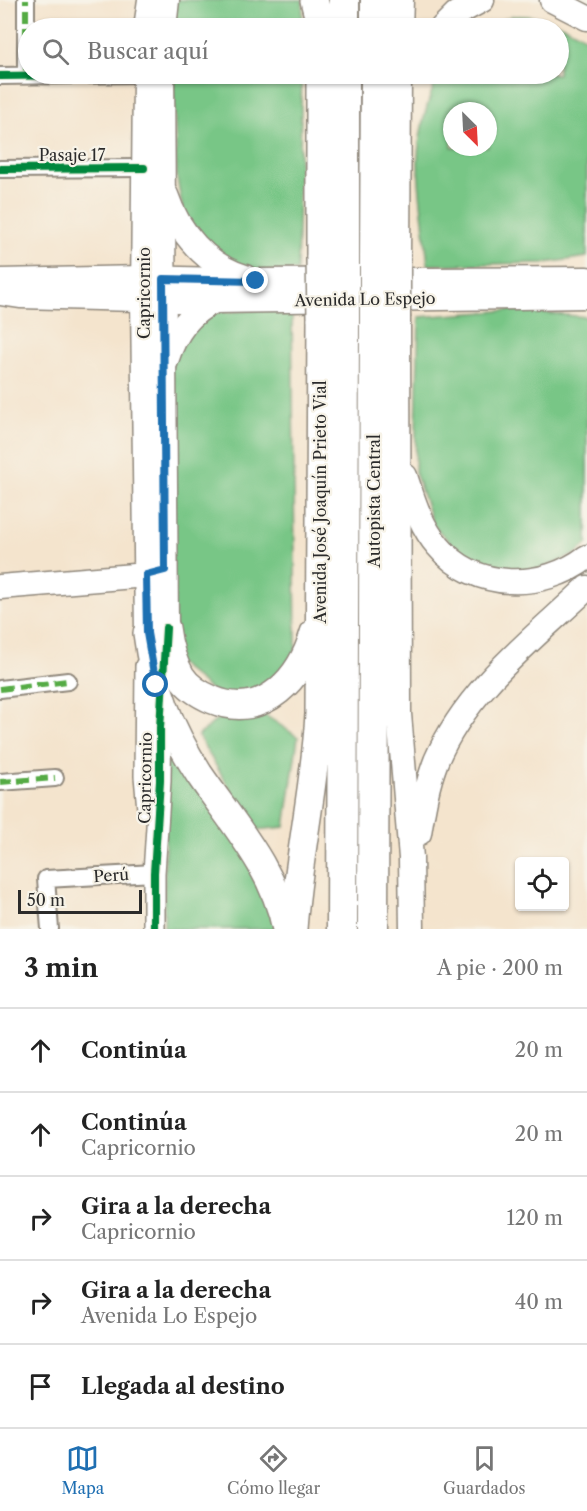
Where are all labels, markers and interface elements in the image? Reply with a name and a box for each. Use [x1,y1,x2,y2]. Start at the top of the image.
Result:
search box [18,18,569,84]
icon: search [39,35,72,68]
text: Buscar aquí [87,38,209,65]
north arrow [443,102,497,156]
street label: Pasaje 17 [39,145,105,165]
street label: Capricornio [134,247,154,339]
route end [242,267,268,293]
street label: Avenida Lo Espejo [293,288,436,310]
street label: Avenida José Joaquín Prieto Vial [310,380,330,624]
street label: Autopista Central [364,434,384,569]
route start [142,671,168,697]
street label: Capricornio [134,732,156,824]
map controls [515,857,569,911]
button: locate [515,857,569,911]
street label: Perú [93,864,130,886]
scale bar [18,887,142,914]
text: 50 m [27,890,65,910]
text: 3 min [24,952,98,984]
text: A pie · 200 m [437,956,563,980]
icon: ahead [24,1034,57,1067]
text: Continúa [81,1037,187,1064]
text: 20 m [515,1038,563,1062]
text: Continúa [81,1109,187,1136]
icon: ahead [24,1118,57,1151]
text: 20 m [515,1122,563,1146]
text: Capricornio [81,1136,196,1160]
text: Gira a la derecha [81,1193,271,1220]
icon: right [24,1202,57,1235]
text: 120 m [506,1206,563,1230]
text: Capricornio [81,1220,196,1244]
text: Gira a la derecha [81,1277,271,1304]
icon: right [24,1286,57,1319]
text: 40 m [515,1290,563,1314]
text: Avenida Lo Espejo [81,1304,257,1328]
icon: arrive [24,1370,57,1403]
text: Llegada al destino [81,1373,285,1400]
tab: Mapa [61,1442,104,1498]
tab: Cómo llegar [227,1442,320,1498]
tab: Guardados [443,1442,526,1498]

